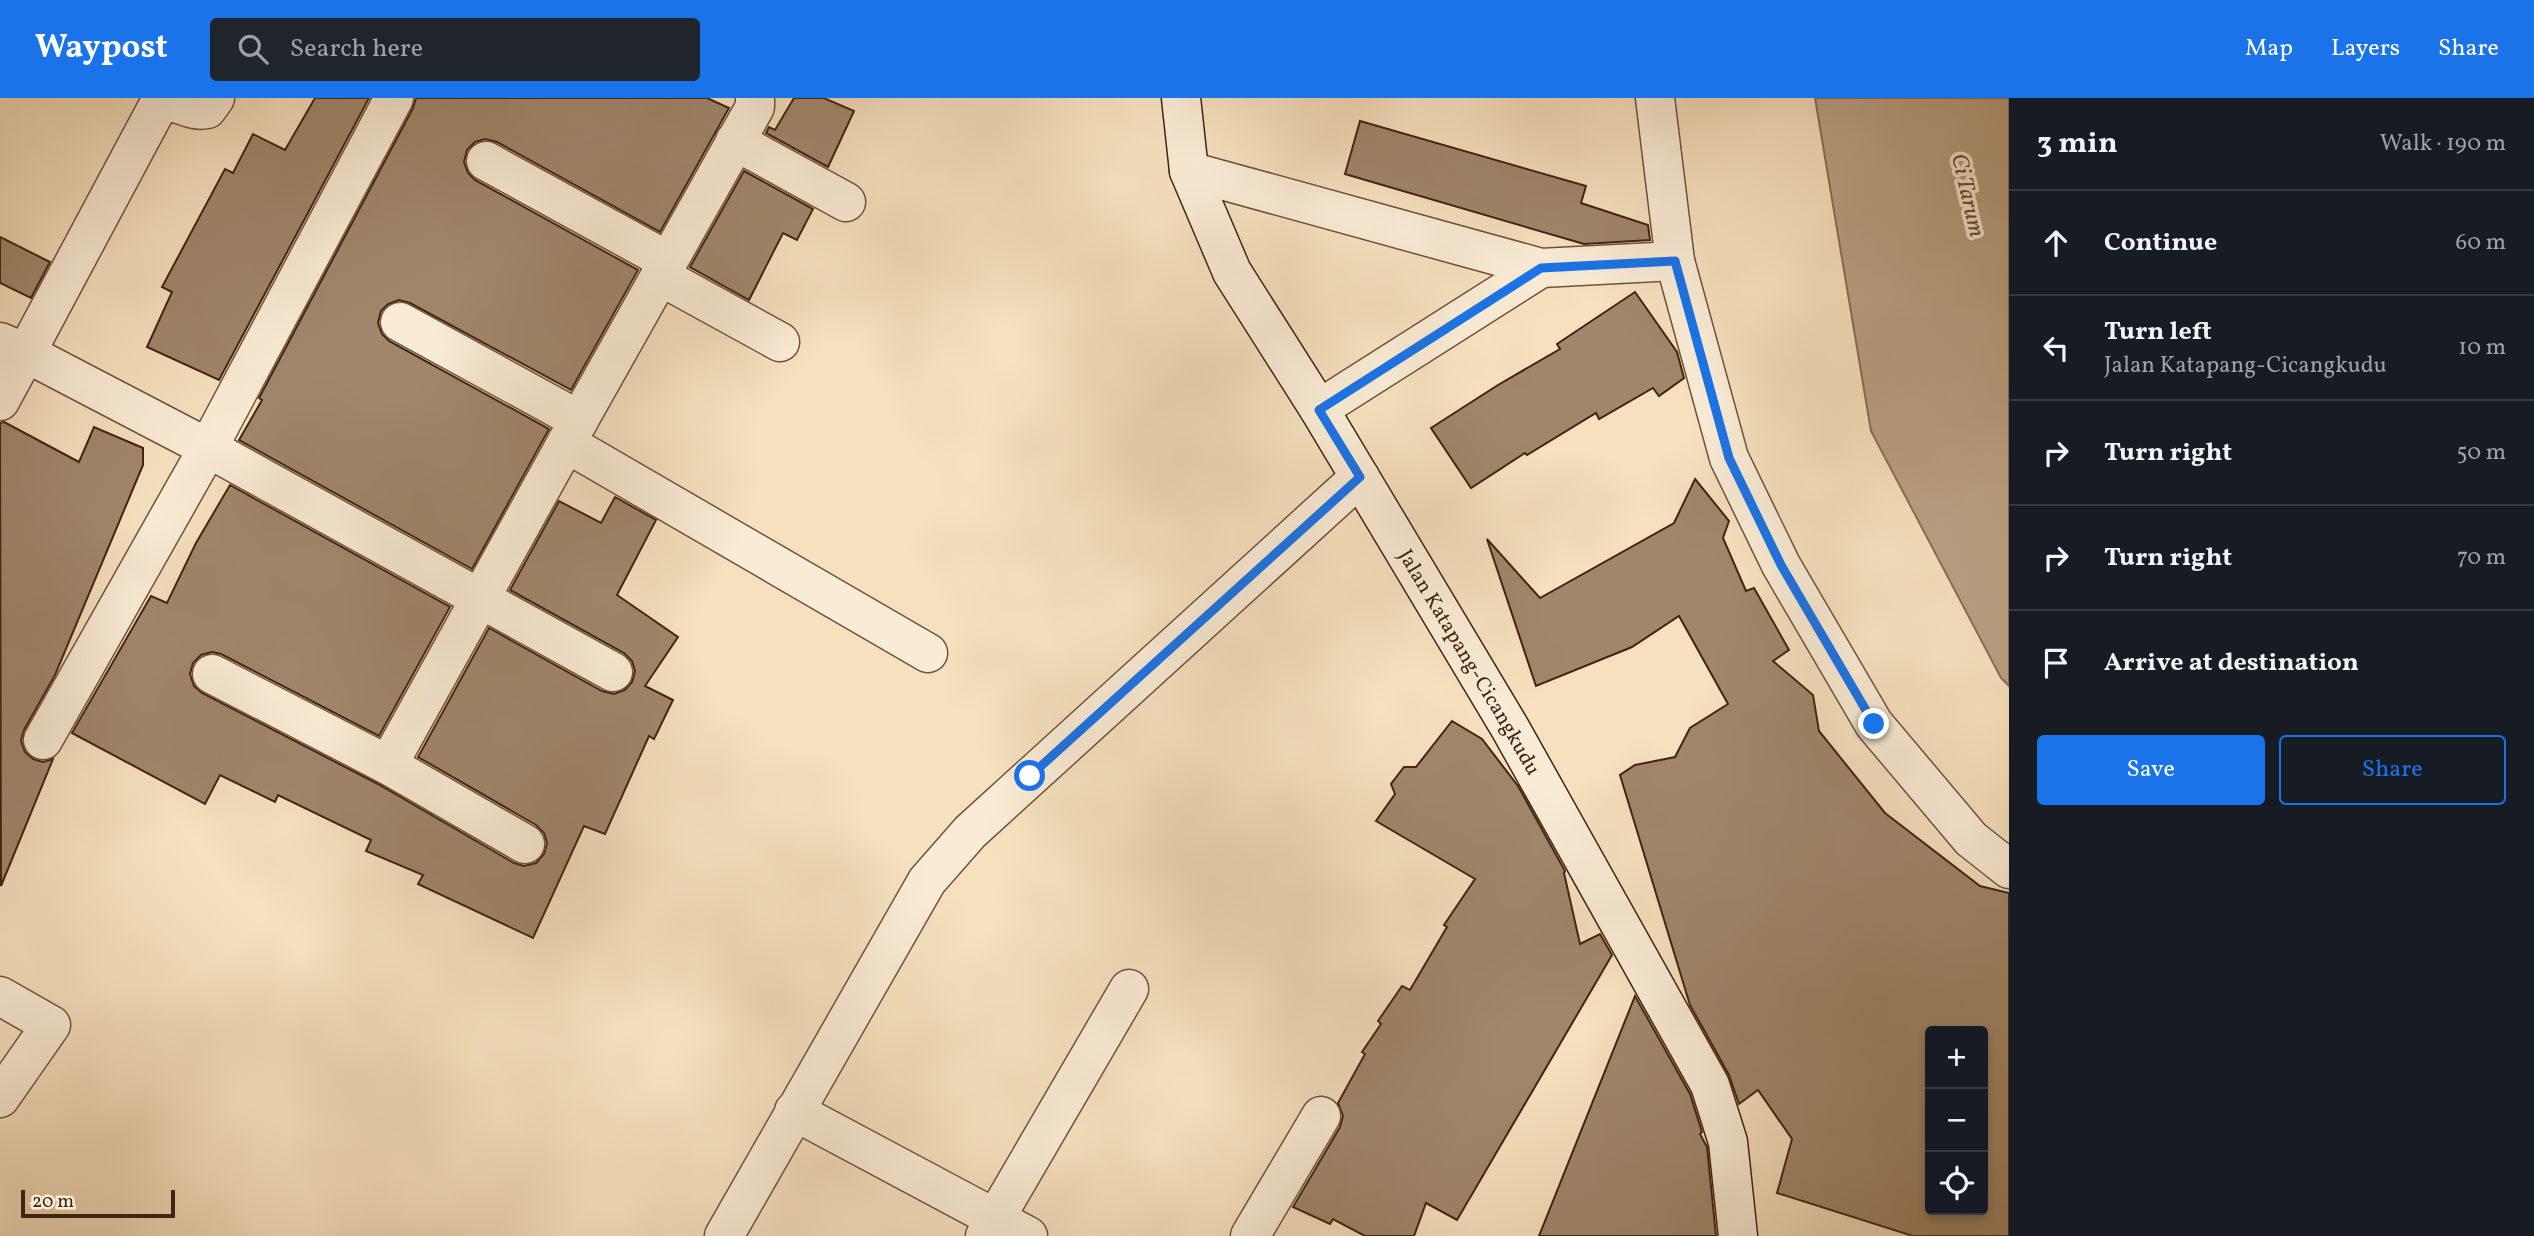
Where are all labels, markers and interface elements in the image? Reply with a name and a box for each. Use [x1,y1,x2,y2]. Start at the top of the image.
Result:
search box [210,18,700,81]
text: Waypost [35,26,168,72]
icon: search [234,30,272,68]
text: Search here [290,31,423,67]
text: Map [2245,32,2293,66]
text: Layers [2331,32,2400,66]
text: Share [2438,32,2499,66]
text: 3 min [2037,123,2118,165]
text: Walk · 190 m [2380,128,2506,160]
water label: Ci Tarum [1942,151,1992,240]
icon: ahead [2037,224,2075,262]
text: Continue [2104,225,2217,261]
text: 60 m [2456,227,2506,259]
text: Turn left [2104,314,2212,350]
icon: left [2037,329,2075,367]
text: 10 m [2458,332,2506,364]
text: Jalan Katapang-Cicangkudu [2104,350,2387,382]
icon: right [2037,434,2075,472]
text: Turn right [2104,435,2232,471]
text: 50 m [2457,437,2506,469]
icon: right [2037,539,2075,577]
text: Turn right [2104,540,2232,576]
text: 70 m [2457,542,2506,574]
street label: Jalan Katapang-Cicangkudu [1390,544,1547,781]
icon: arrive [2037,644,2075,682]
text: Arrive at destination [2104,645,2359,681]
route end [1858,708,1889,739]
button: Save [2037,735,2265,805]
button: Share [2279,735,2506,805]
route start [1014,760,1045,791]
map controls [1925,1026,1988,1215]
button: + [1925,1026,1988,1089]
button: − [1925,1089,1988,1152]
button: locate [1925,1152,1988,1215]
scale bar [21,1187,175,1219]
text: 20 m [32,1189,74,1215]

